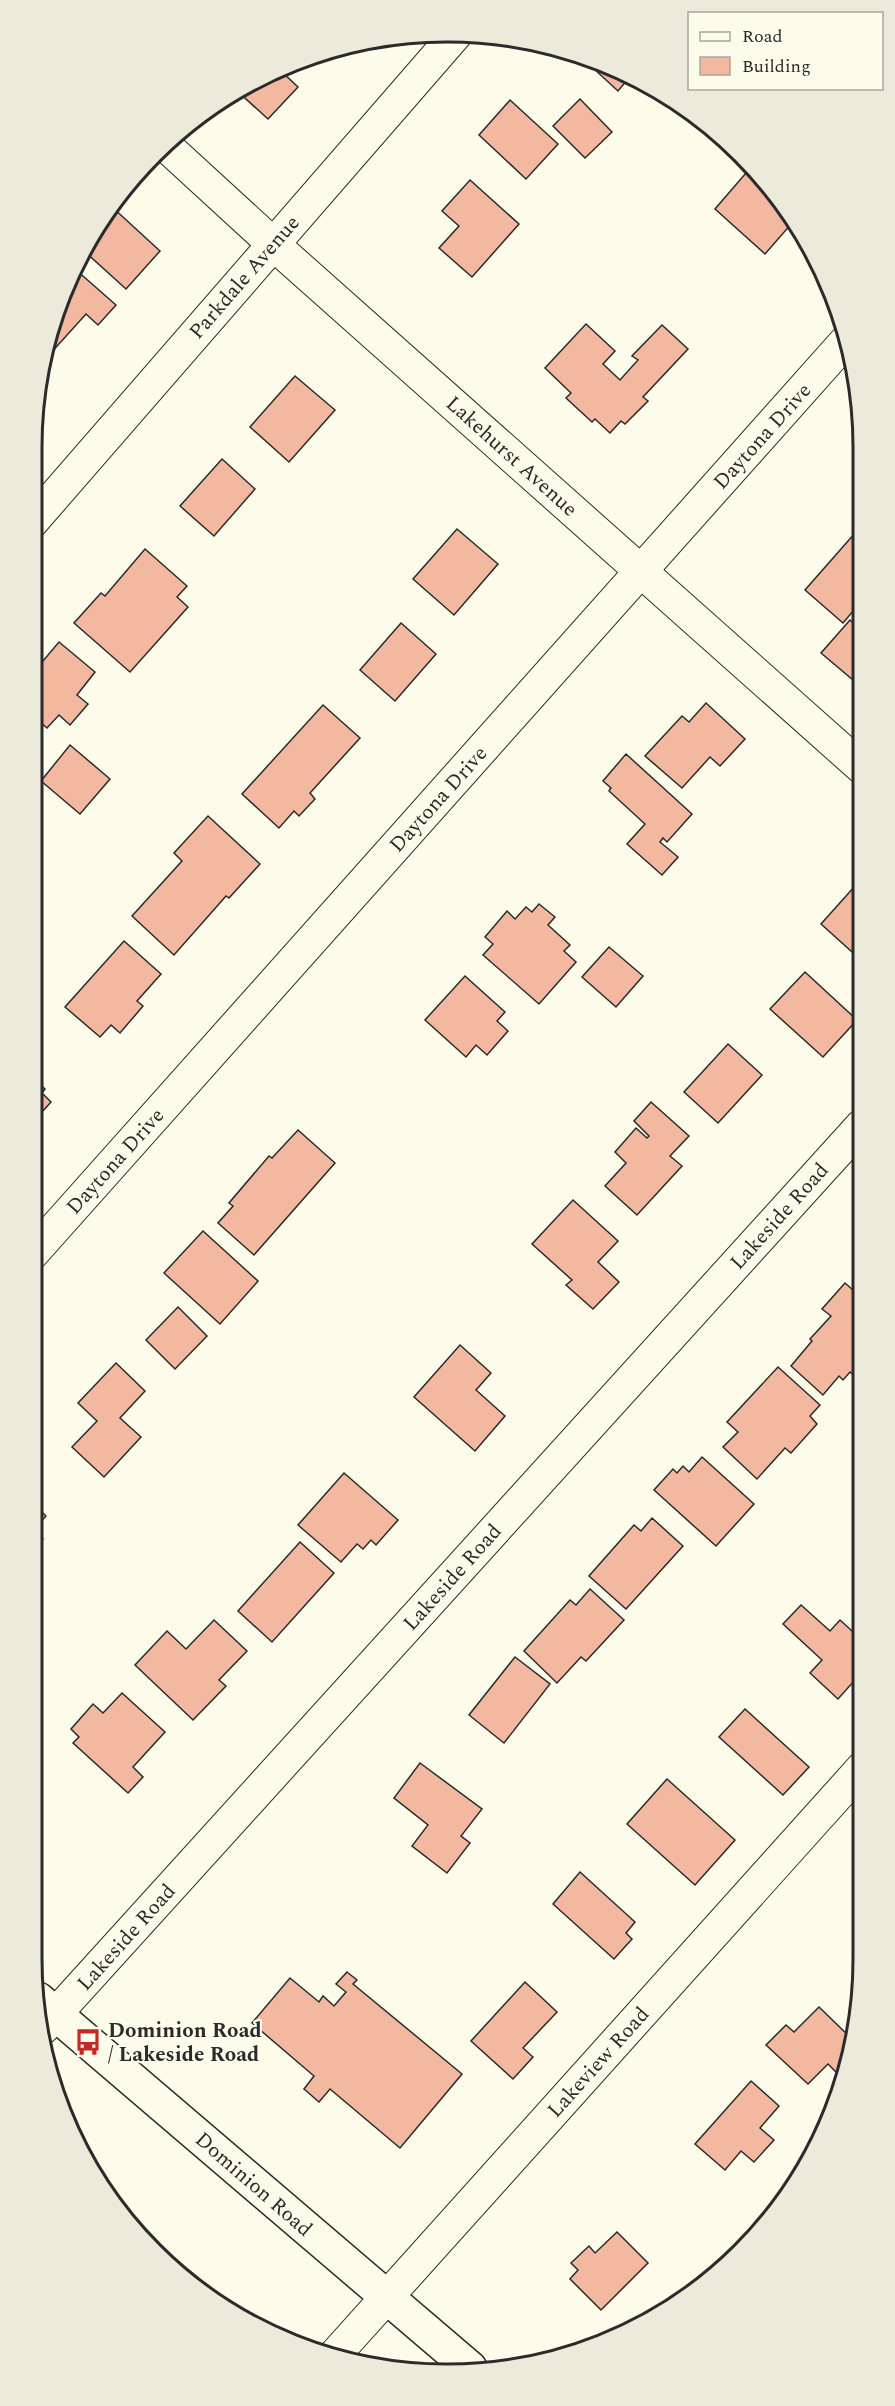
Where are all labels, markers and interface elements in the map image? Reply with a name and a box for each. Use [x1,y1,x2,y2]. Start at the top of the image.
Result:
legend [688,12,883,90]
text: Road [742,23,783,50]
text: Building [742,53,811,80]
street label: Parkdale Avenue [182,208,308,347]
street label: Daytona Drive [706,376,820,497]
street label: Lakehurst Avenue [438,389,585,525]
street label: Daytona Drive [382,739,496,860]
street label: Daytona Drive [59,1101,173,1222]
street label: Lakeside Road [723,1156,837,1278]
street label: Lakeside Road [396,1517,510,1639]
street label: Lakeside Road [70,1877,184,1999]
street label: Lakeview Road [540,2000,658,2125]
place label: Dominion Road / Lakeside Road [108,2015,262,2071]
bus stop icon: Dominion Road / Lakeside Road [73,2027,103,2057]
street label: Dominion Road [187,2124,319,2245]

